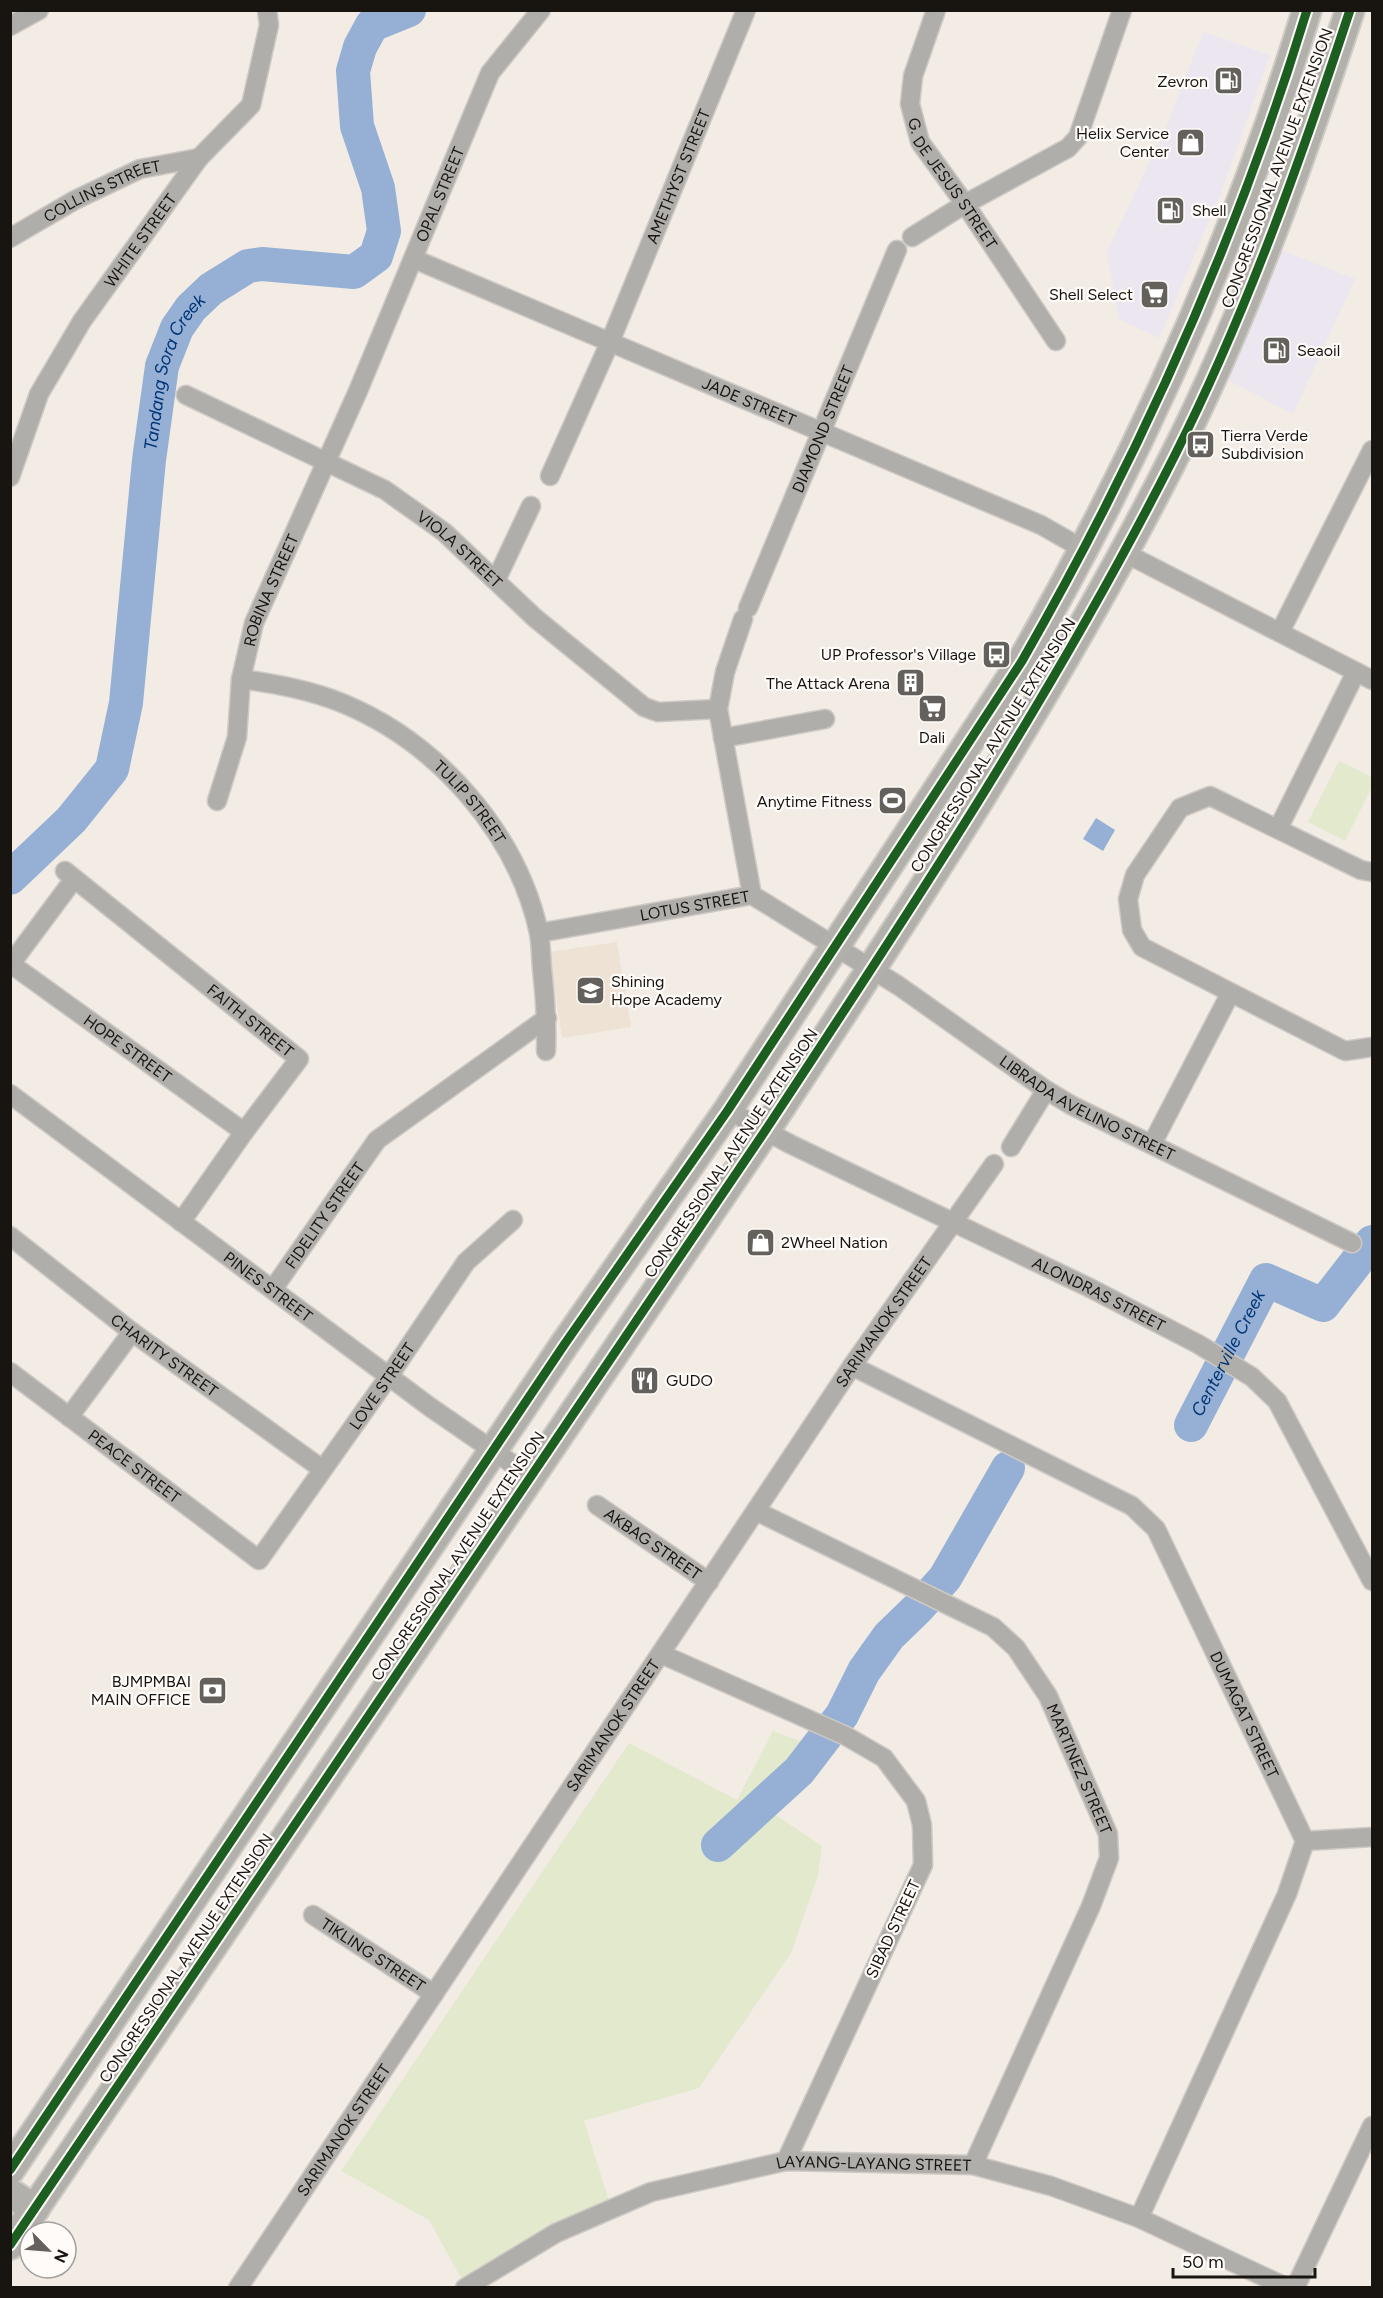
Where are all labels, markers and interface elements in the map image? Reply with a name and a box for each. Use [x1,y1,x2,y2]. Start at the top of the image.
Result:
street label: CONGRESSIONAL AVENUE EXTENSION [1217,25,1337,311]
fuel station icon: Zevron [1213,65,1245,97]
place label: Zevron [1157,72,1208,91]
street label: AMETHYST STREET [642,106,714,246]
street label: G. DE JESUS STREET [904,116,1002,252]
place label: Helix Service Center [1076,124,1170,161]
shop icon: Helix Service Center [1174,126,1206,158]
street label: OPAL STREET [411,144,468,245]
street label: COLLINS STREET [40,156,162,226]
street label: WHITE STREET [100,190,180,291]
fuel station icon: Shell [1155,194,1187,226]
place label: Shell [1192,201,1227,220]
supermarket icon: Shell Select [1138,278,1170,310]
place label: Shell Select [1049,285,1133,304]
water label: Tandang Sora Creek [139,288,211,452]
fuel station icon: Seaoil [1260,334,1292,366]
place label: Seaoil [1297,341,1340,360]
street label: DIAMOND STREET [788,362,858,495]
street label: JADE STREET [699,373,799,430]
place label: Tierra Verde Subdivision [1221,426,1308,463]
bus stop icon: Tierra Verde Subdivision [1184,428,1216,460]
street label: VIOLA STREET [413,506,506,592]
street label: ROBINA STREET [239,531,302,648]
street label: CONGRESSIONAL AVENUE EXTENSION [906,614,1080,876]
bus stop icon: UP Professor's Village [981,638,1013,670]
place label: UP Professor's Village [821,645,976,664]
building icon: The Attack Arena [895,667,927,699]
place label: The Attack Arena [766,674,890,693]
supermarket icon: Dali [916,693,948,725]
place label: Dali [919,728,945,747]
street label: TULIP STREET [430,756,510,847]
sports icon: Anytime Fitness [877,785,909,817]
place label: Anytime Fitness [757,792,872,811]
street label: LOTUS STREET [638,886,751,924]
place label: Shining Hope Academy [611,972,723,1009]
school or university icon: Shining Hope Academy [574,974,606,1006]
street label: FAITH STREET [204,980,298,1061]
street label: HOPE STREET [80,1010,176,1086]
street label: CONGRESSIONAL AVENUE EXTENSION [640,1025,822,1281]
street label: LIBRADA AVELINO STREET [996,1051,1178,1164]
street label: FIDELITY STREET [281,1158,368,1272]
shop icon: 2Wheel Nation [744,1226,776,1258]
place label: 2Wheel Nation [781,1233,888,1252]
street label: PINES STREET [220,1247,316,1326]
street label: ALONDRAS STREET [1030,1252,1169,1335]
street label: SARIMANOK STREET [831,1253,935,1390]
water label: Centerville Creek [1186,1285,1271,1420]
street label: CHARITY STREET [107,1310,222,1400]
street label: LOVE STREET [345,1339,418,1433]
restaurant icon: GUDO [629,1364,661,1396]
place label: GUDO [666,1371,713,1390]
street label: PEACE STREET [85,1425,185,1507]
street label: CONGRESSIONAL AVENUE EXTENSION [367,1428,549,1684]
street label: AKBAG STREET [601,1504,705,1584]
street label: DUMAGAT STREET [1206,1648,1283,1781]
street label: SARIMANOK STREET [562,1656,664,1795]
place label: BJMPMBAI MAIN OFFICE [91,1672,191,1709]
bank icon: BJMPMBAI MAIN OFFICE [196,1674,228,1706]
street label: MARTINEZ STREET [1043,1701,1116,1837]
street label: CONGRESSIONAL AVENUE EXTENSION [95,1830,277,2086]
street label: SIBAD STREET [862,1877,924,1981]
street label: TIKLING STREET [318,1913,429,1995]
street label: SARIMANOK STREET [293,2060,394,2199]
street label: LAYANG-LAYANG STREET [774,2151,972,2174]
north arrow [18,2220,78,2280]
scale bar [1173,2241,1316,2279]
text: N [50,2247,72,2266]
text: 50 m [1182,2251,1224,2273]

